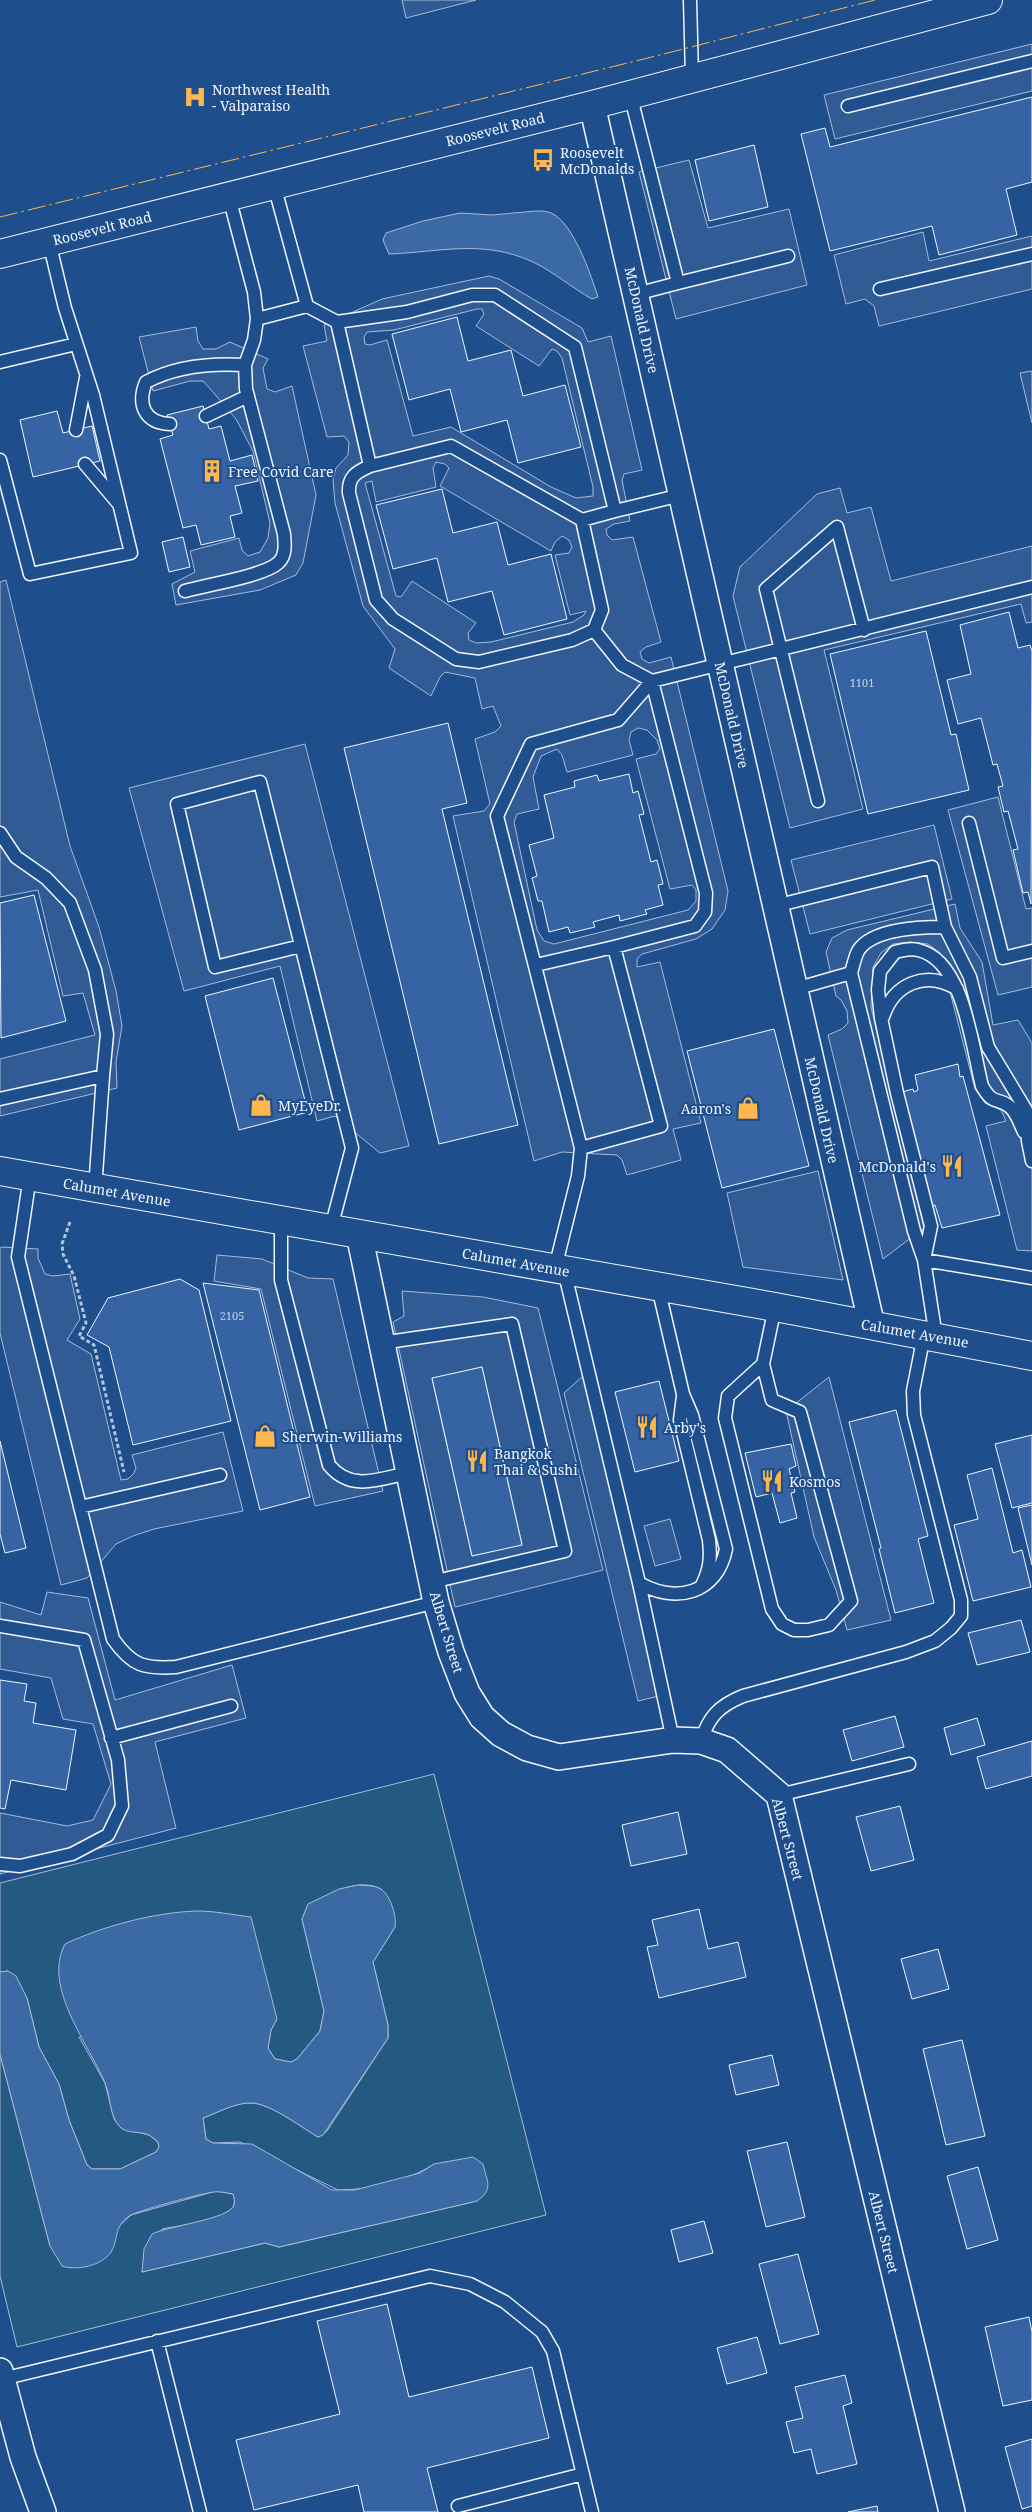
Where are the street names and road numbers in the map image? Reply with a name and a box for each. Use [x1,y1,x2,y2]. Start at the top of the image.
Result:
street label: Roosevelt Road [444,107,547,150]
street label: Roosevelt Road [51,206,154,249]
street label: McDonald Drive [621,265,663,375]
street label: McDonald Drive [711,660,753,770]
street label: McDonald Drive [801,1055,843,1165]
street label: Calumet Avenue [62,1173,172,1211]
street label: Calumet Avenue [461,1243,571,1281]
street label: Calumet Avenue [860,1314,970,1352]
street label: Albert Street [426,1589,468,1675]
street label: Albert Street [768,1796,808,1882]
street label: Albert Street [865,2189,903,2275]

